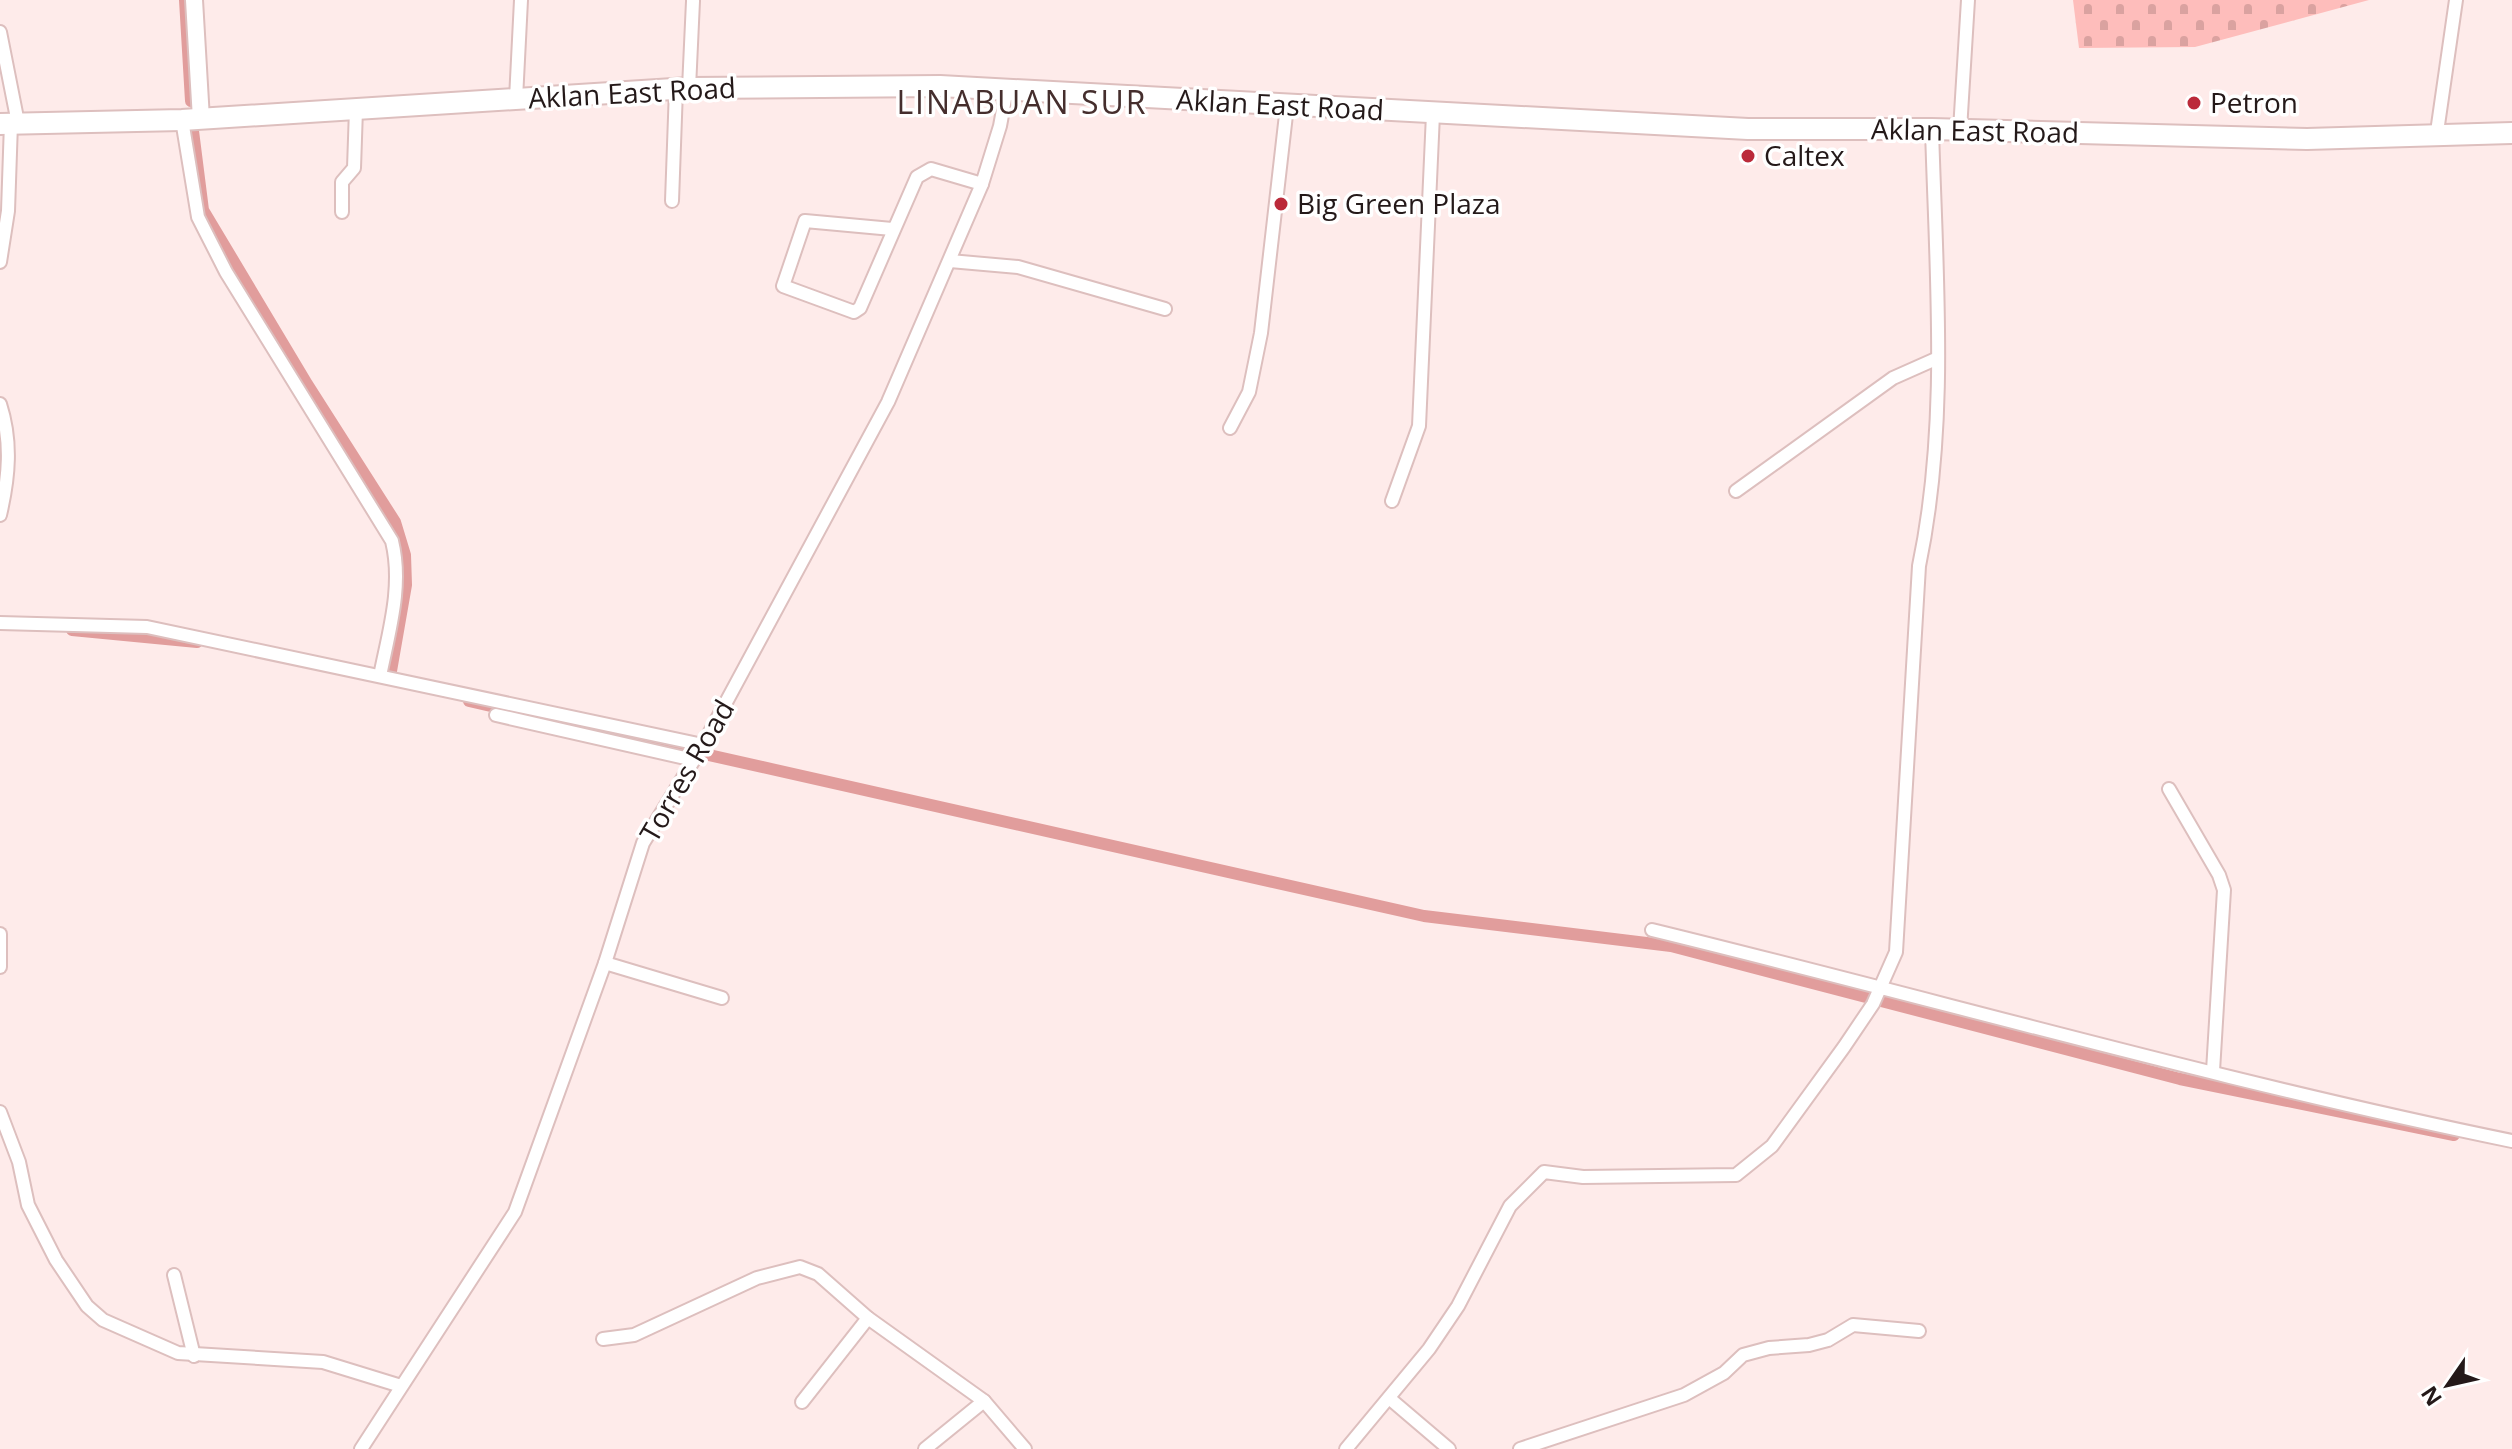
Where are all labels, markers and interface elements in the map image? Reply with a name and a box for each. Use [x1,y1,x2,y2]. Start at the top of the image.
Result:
street label: Aklan East Road [527,68,737,116]
district label: LINABUAN SUR [896,80,1148,123]
street label: Aklan East Road [1175,80,1385,128]
place label: Petron [2210,83,2298,121]
marker: Petron [2185,94,2203,112]
street label: Aklan East Road [1871,109,2079,151]
place label: Caltex [1764,136,1845,174]
marker: Caltex [1739,147,1757,165]
place label: Big Green Plaza [1297,184,1500,222]
marker: Big Green Plaza [1272,195,1290,213]
street label: Torres Road [630,692,742,849]
north arrow [2408,1345,2488,1425]
text: N [2413,1381,2448,1413]

